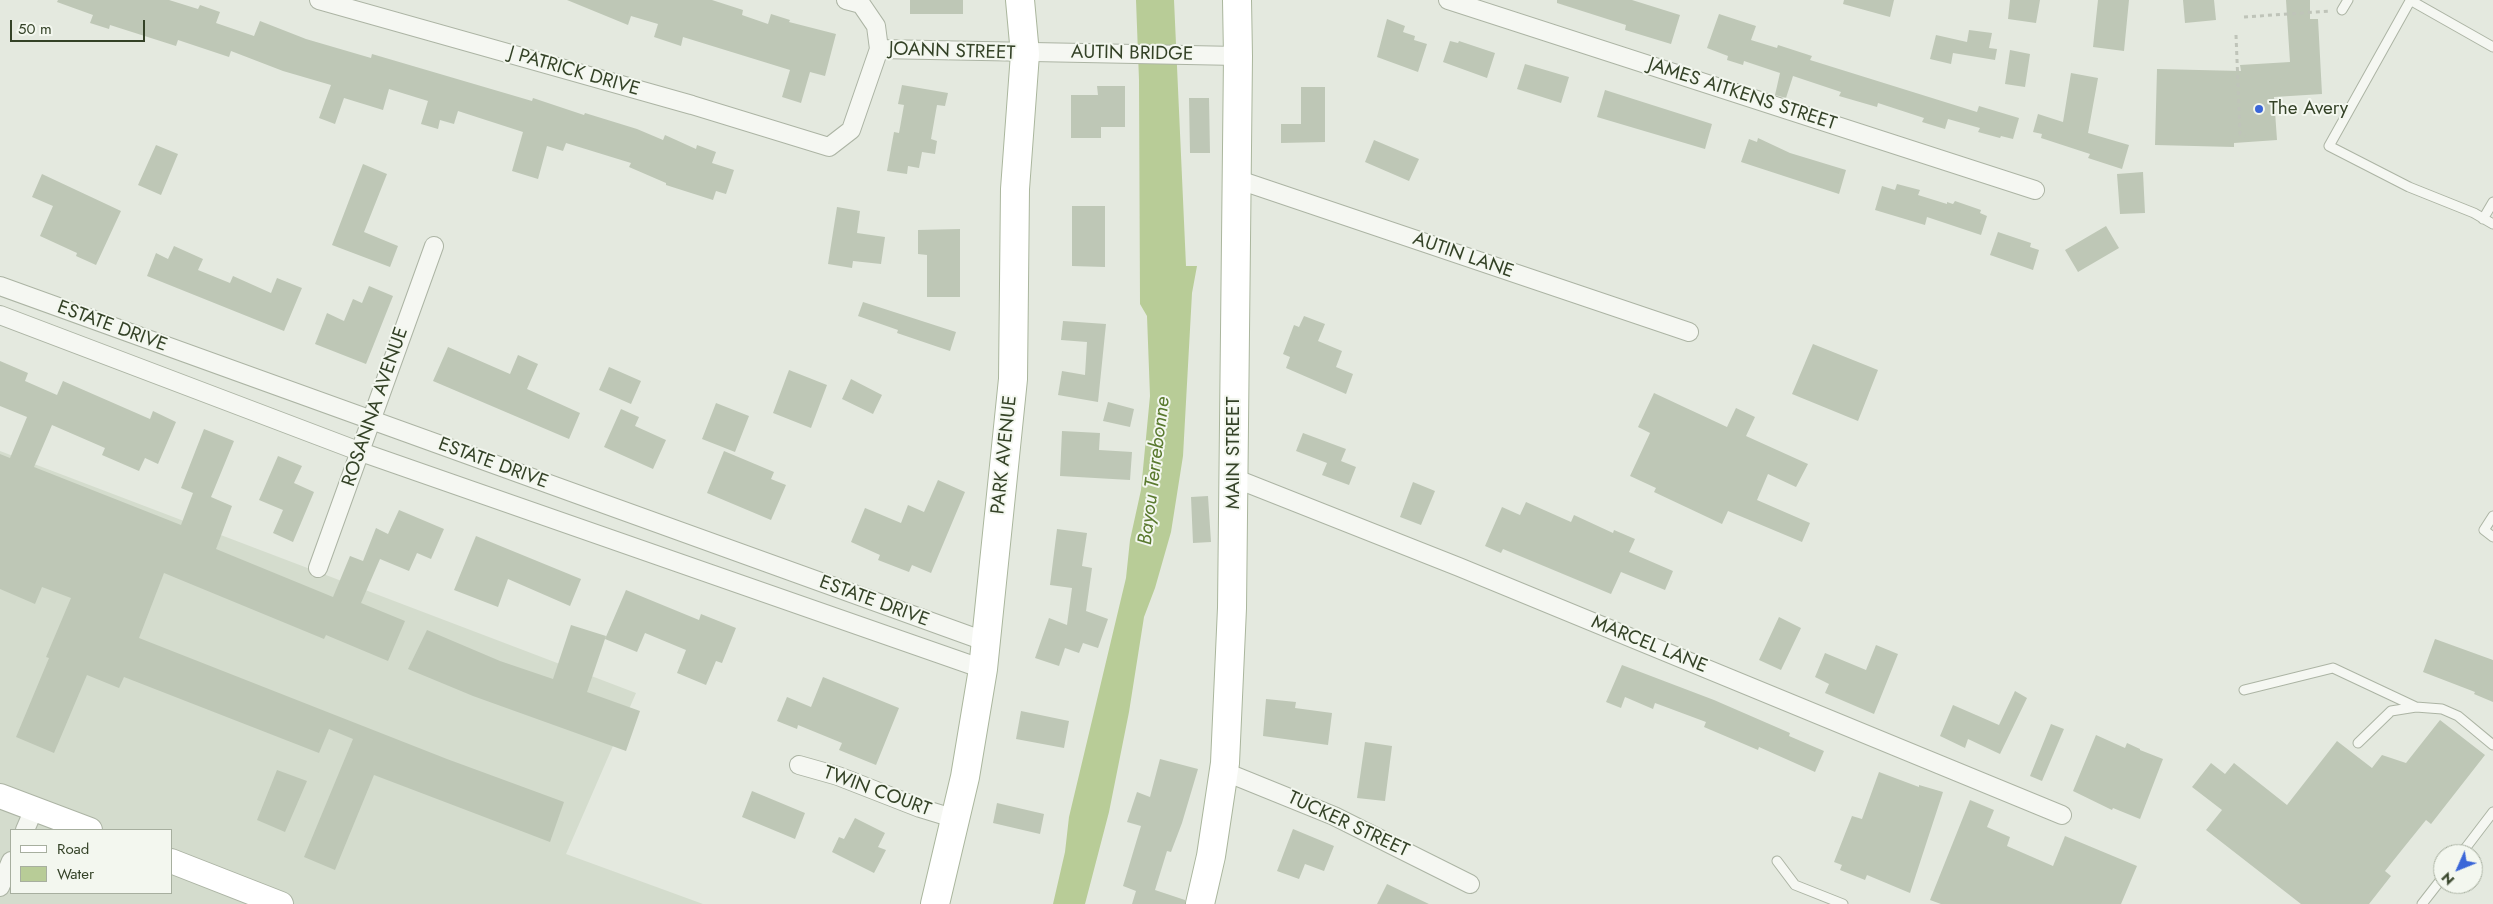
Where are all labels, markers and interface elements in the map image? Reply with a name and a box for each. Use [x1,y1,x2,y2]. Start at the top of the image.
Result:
scale bar [12,10,148,42]
text: 50 m [18,18,52,40]
street label: JOANN STREET [888,38,1016,66]
street label: J PATRICK DRIVE [506,42,642,102]
street label: AUTIN BRIDGE [1071,42,1193,66]
street label: JAMES AITKENS STREET [1645,54,1839,136]
place label: The Avery [2269,98,2348,120]
marker: The Avery [2253,103,2265,115]
street label: AUTIN LANE [1410,228,1516,284]
street label: ESTATE DRIVE [54,297,170,357]
street label: ROSANNA AVENUE [338,324,414,490]
street label: PARK AVENUE [987,394,1023,516]
water label: Bayou Terrebonne [1134,396,1176,546]
street label: MAIN STREET [1223,397,1245,509]
street label: ESTATE DRIVE [435,434,551,494]
street label: ESTATE DRIVE [816,572,932,632]
street label: MARCEL LANE [1588,611,1710,679]
street label: TWIN COURT [820,762,934,822]
street label: TUCKER STREET [1284,787,1412,863]
legend [10,829,172,894]
text: Road [57,838,89,860]
north arrow [2433,844,2483,894]
text: Water [57,863,94,885]
text: N [2437,868,2459,890]

